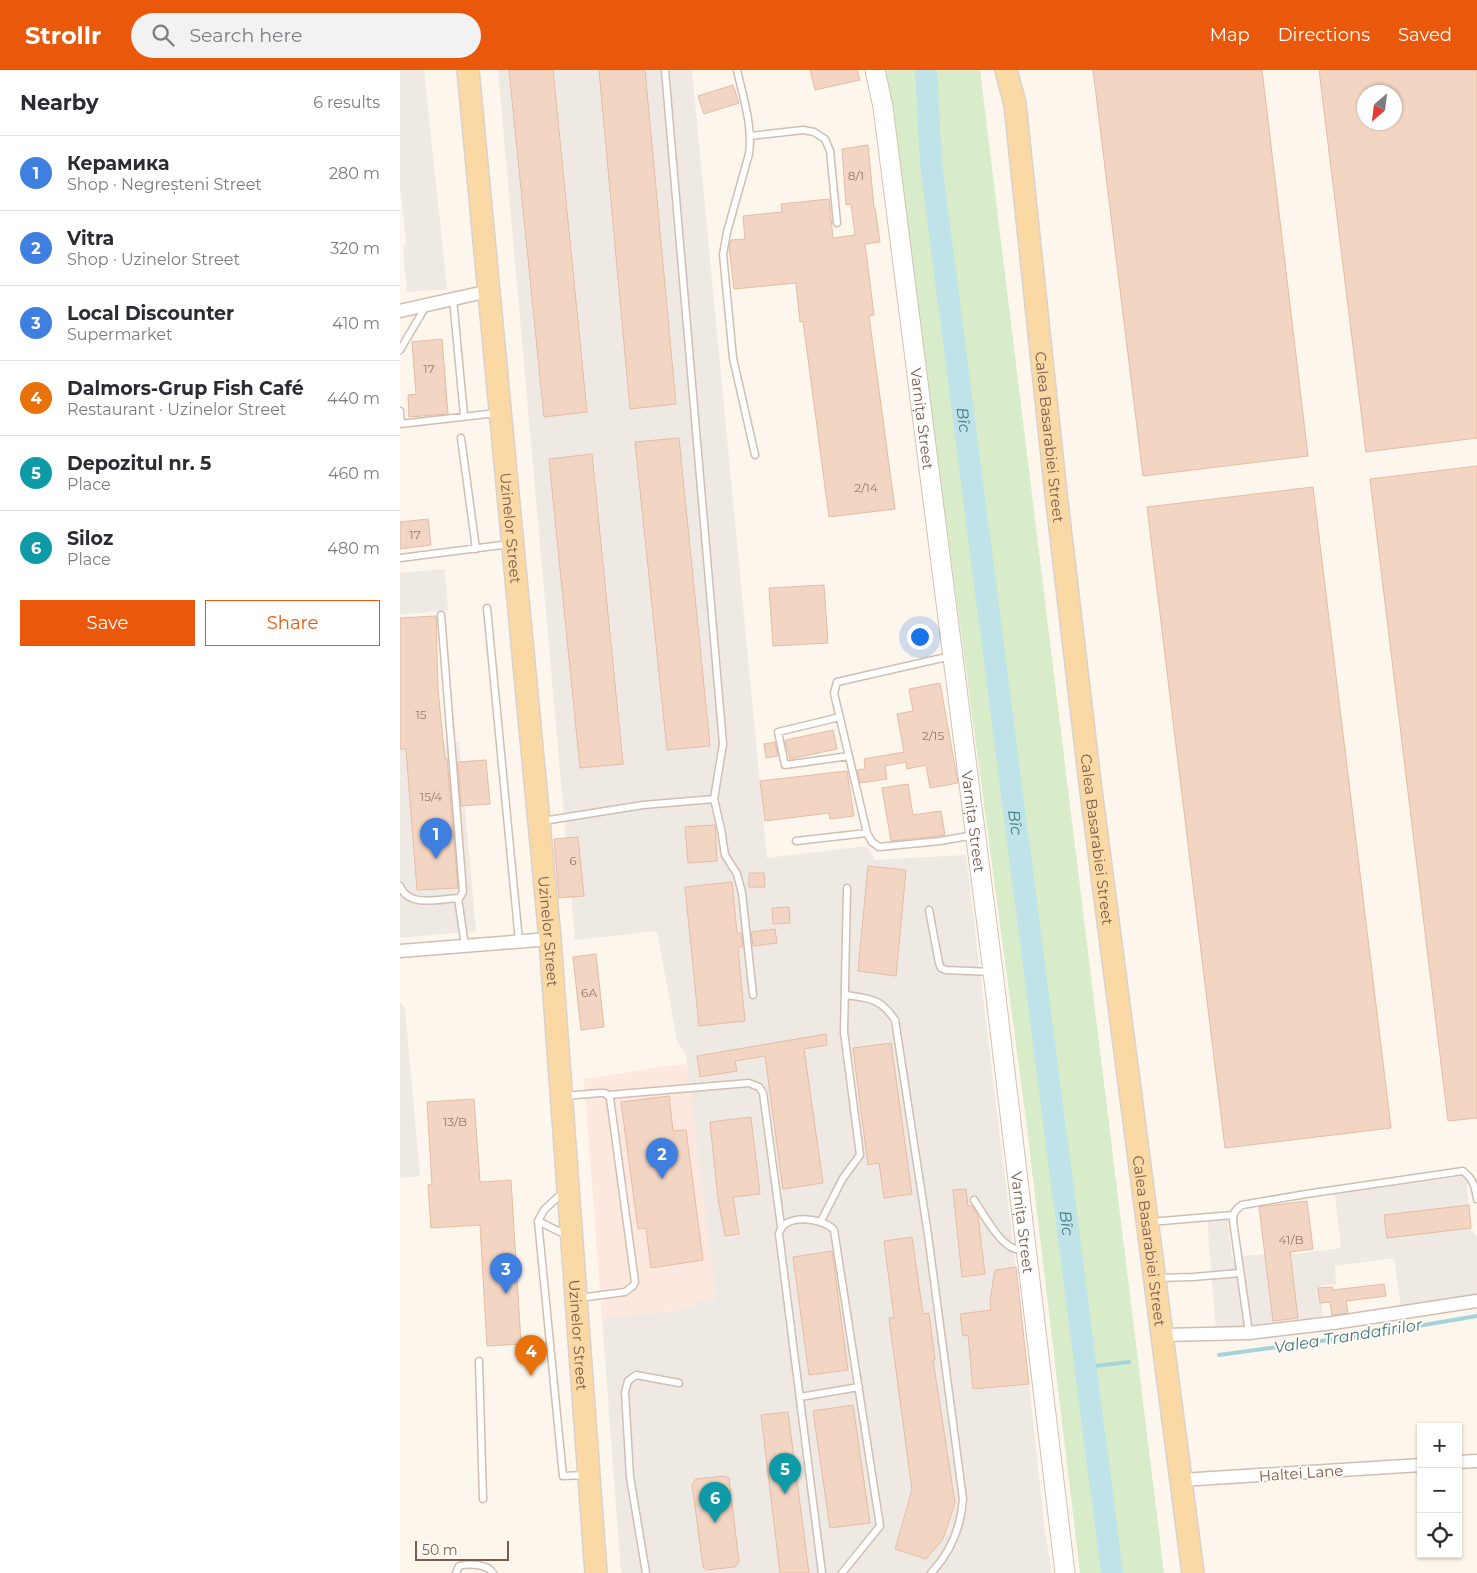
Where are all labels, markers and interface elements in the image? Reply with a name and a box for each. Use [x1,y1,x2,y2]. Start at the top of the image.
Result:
search box [131,13,481,58]
text: Strollr [25,21,101,50]
icon: search [149,21,177,49]
text: Search here [189,24,302,47]
text: Map [1210,24,1250,46]
text: Directions [1278,24,1370,46]
text: Saved [1398,24,1452,46]
north arrow [1357,85,1402,130]
text: Nearby [20,90,99,115]
text: 6 results [313,93,380,112]
text: Керамика [67,152,170,175]
text: 1 [33,164,39,183]
text: 280 m [329,164,380,183]
house number: 8/1 [848,168,864,183]
text: Shop · Negreșteni Street [67,175,262,194]
text: Vitra [67,227,114,250]
text: 2 [31,239,41,258]
text: 320 m [330,239,380,258]
text: Shop · Uzinelor Street [67,250,240,269]
text: Local Discounter [67,302,234,325]
text: 3 [31,314,41,333]
text: 410 m [332,314,380,333]
text: Supermarket [67,325,173,344]
street label: Calea Basarabiei Street [1032,350,1069,524]
house number: 17 [423,361,435,376]
street label: Varnița Street [907,367,939,471]
text: Dalmors-Grup Fish Café [67,377,304,400]
text: 4 [30,389,42,408]
text: 440 m [327,389,380,408]
text: Restaurant · Uzinelor Street [67,400,286,419]
water label: Bîc [953,406,975,434]
text: Depozitul nr. 5 [67,452,211,475]
text: 5 [31,464,41,483]
text: 460 m [328,464,380,483]
street label: Uzinelor Street [497,472,526,584]
text: Place [67,475,111,494]
house number: 2/14 [854,480,878,495]
text: Siloz [67,527,113,550]
house number: 17 [409,527,421,542]
text: 6 [31,539,41,558]
text: 480 m [327,539,380,558]
text: Place [67,550,111,569]
button: Save [20,600,195,646]
button: Share [205,600,380,646]
your location [907,624,933,650]
house number: 15 [415,707,427,722]
house number: 2/15 [922,728,944,743]
street label: Calea Basarabiei Street [1077,753,1118,926]
street label: Varnița Street [958,769,990,873]
house number: 15/4 [420,789,442,804]
water label: Bîc [1005,809,1027,836]
pin: 1 [420,818,452,859]
house number: 6 [569,853,577,868]
street label: Uzinelor Street [535,875,563,987]
house number: 6A [581,985,597,1000]
house number: 13/B [443,1114,467,1129]
pin: 2 [646,1138,678,1179]
street label: Calea Basarabiei Street [1129,1154,1170,1327]
street label: Varnița Street [1007,1170,1039,1274]
water label: Bîc [1056,1209,1078,1237]
house number: 41/B [1278,1232,1304,1247]
pin: 3 [490,1253,522,1294]
street label: Uzinelor Street [565,1279,592,1391]
water label: Valea Trandafirilor [1273,1315,1424,1357]
pin: 4 [515,1335,547,1376]
map controls [1417,1423,1462,1558]
button: + [1417,1423,1462,1468]
pin: 5 [769,1453,801,1494]
street label: Haltei Lane [1258,1461,1344,1485]
button: − [1417,1468,1462,1513]
pin: 6 [699,1482,731,1523]
button: locate [1417,1513,1462,1558]
scale bar [415,1538,509,1561]
text: 50 m [422,1541,458,1559]

